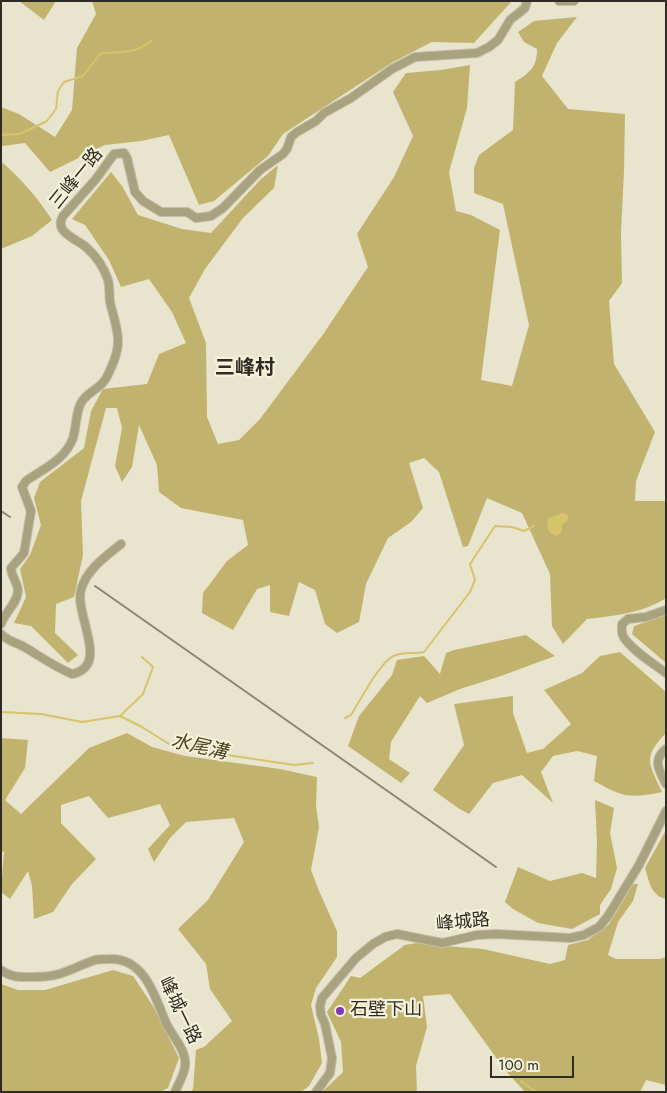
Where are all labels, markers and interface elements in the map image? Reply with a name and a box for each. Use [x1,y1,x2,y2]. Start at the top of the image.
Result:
street label: 三峰一路 [46,144,108,214]
district label: 三峰村 [215,357,275,381]
water label: 水尾溝 [169,730,229,766]
street label: 峰城路 [435,910,491,936]
street label: 峰城一路 [154,974,204,1048]
place label: 石壁下山 [350,1000,422,1022]
marker: 石壁下山 [334,1005,346,1017]
scale bar [492,1046,576,1078]
text: 100 m [498,1054,539,1076]

